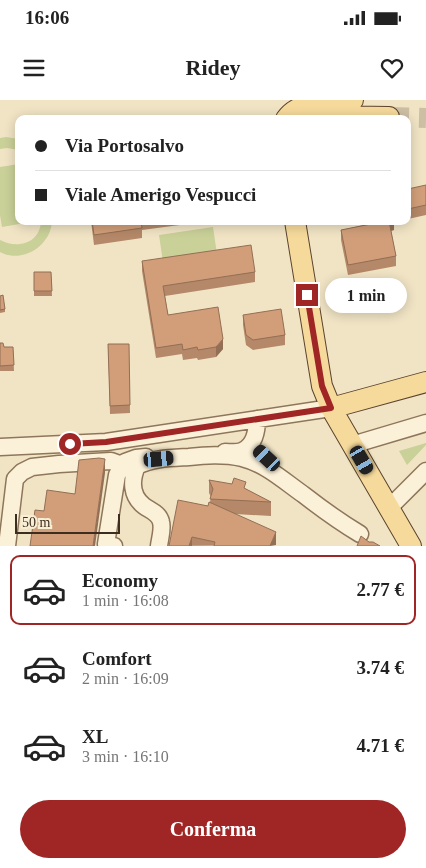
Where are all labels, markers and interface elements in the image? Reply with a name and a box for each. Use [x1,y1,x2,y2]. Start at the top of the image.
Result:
text: 16:06 [25,7,69,28]
icon: menu [20,54,48,82]
icon: heart [378,54,406,82]
text: Ridey [186,55,241,80]
text: Via Portosalvo [65,135,184,156]
text: Viale Amerigo Vespucci [65,184,256,205]
callout: 1 min [324,278,407,312]
route end [296,284,318,306]
text: 1 min [347,287,385,304]
route start [59,433,81,455]
car [250,442,283,474]
car [348,443,375,477]
car [143,450,174,468]
scale bar [15,510,120,534]
text: 50 m [22,515,50,530]
icon: car [22,568,67,613]
text: Economy [82,570,158,591]
text: 2.77 € [357,579,404,600]
text: 1 min · 16:08 [82,592,169,609]
icon: car [22,646,67,691]
text: Comfort [82,648,152,669]
text: 3.74 € [357,657,404,678]
text: 2 min · 16:09 [82,670,169,687]
icon: car [22,724,67,769]
text: XL [82,726,108,747]
text: 4.71 € [357,735,404,756]
text: 3 min · 16:10 [82,748,169,765]
button: Conferma [20,800,406,858]

